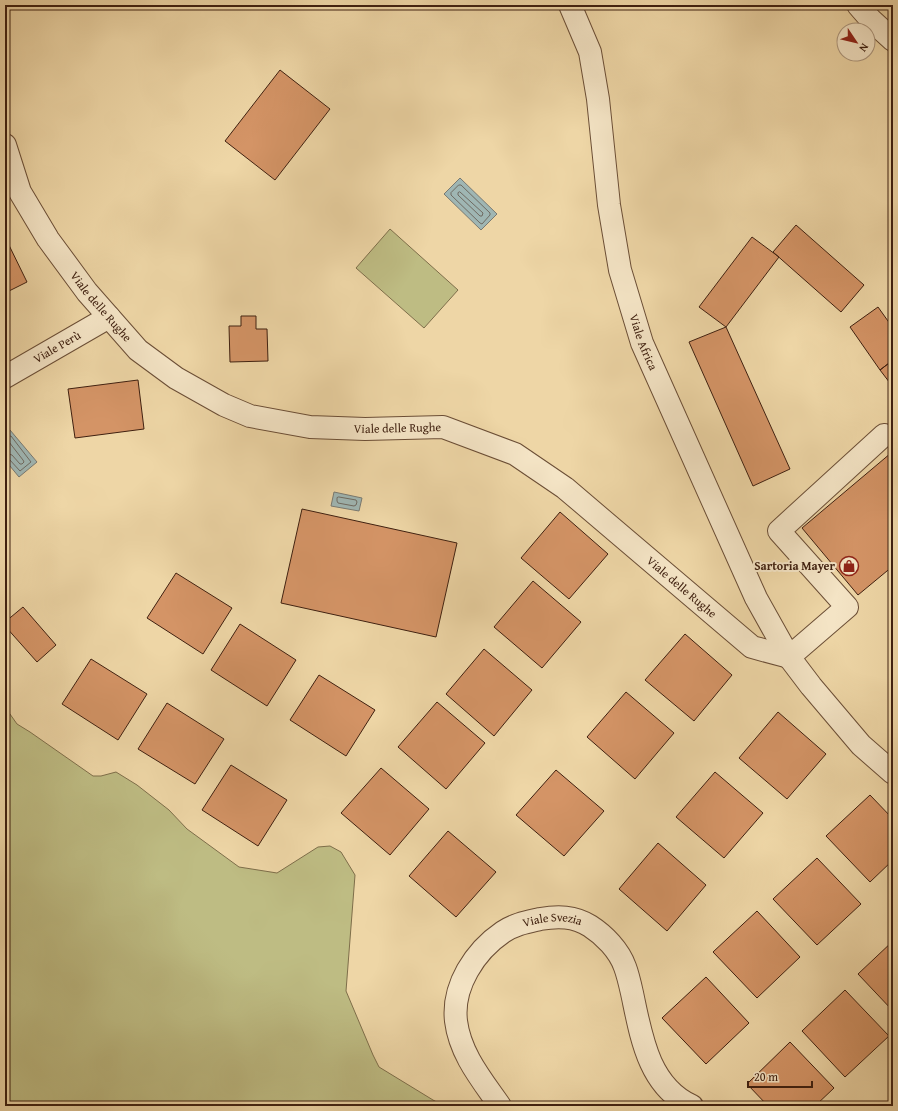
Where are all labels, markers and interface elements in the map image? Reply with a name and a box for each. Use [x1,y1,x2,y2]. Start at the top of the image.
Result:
north arrow [836,22,876,62]
text: N [855,40,873,56]
street label: Viale delle Rughe [67,268,136,346]
street label: Viale Africa [626,312,662,373]
street label: Viale Perù [30,326,84,367]
street label: Viale delle Rughe [353,418,442,437]
street label: Viale delle Rughe [643,552,721,622]
shop icon: Sartoria Mayer [838,555,860,577]
place label: Sartoria Mayer [754,557,835,574]
street label: Viale Svezia [521,908,585,931]
scale bar [748,1063,812,1089]
text: 20 m [754,1068,778,1085]

